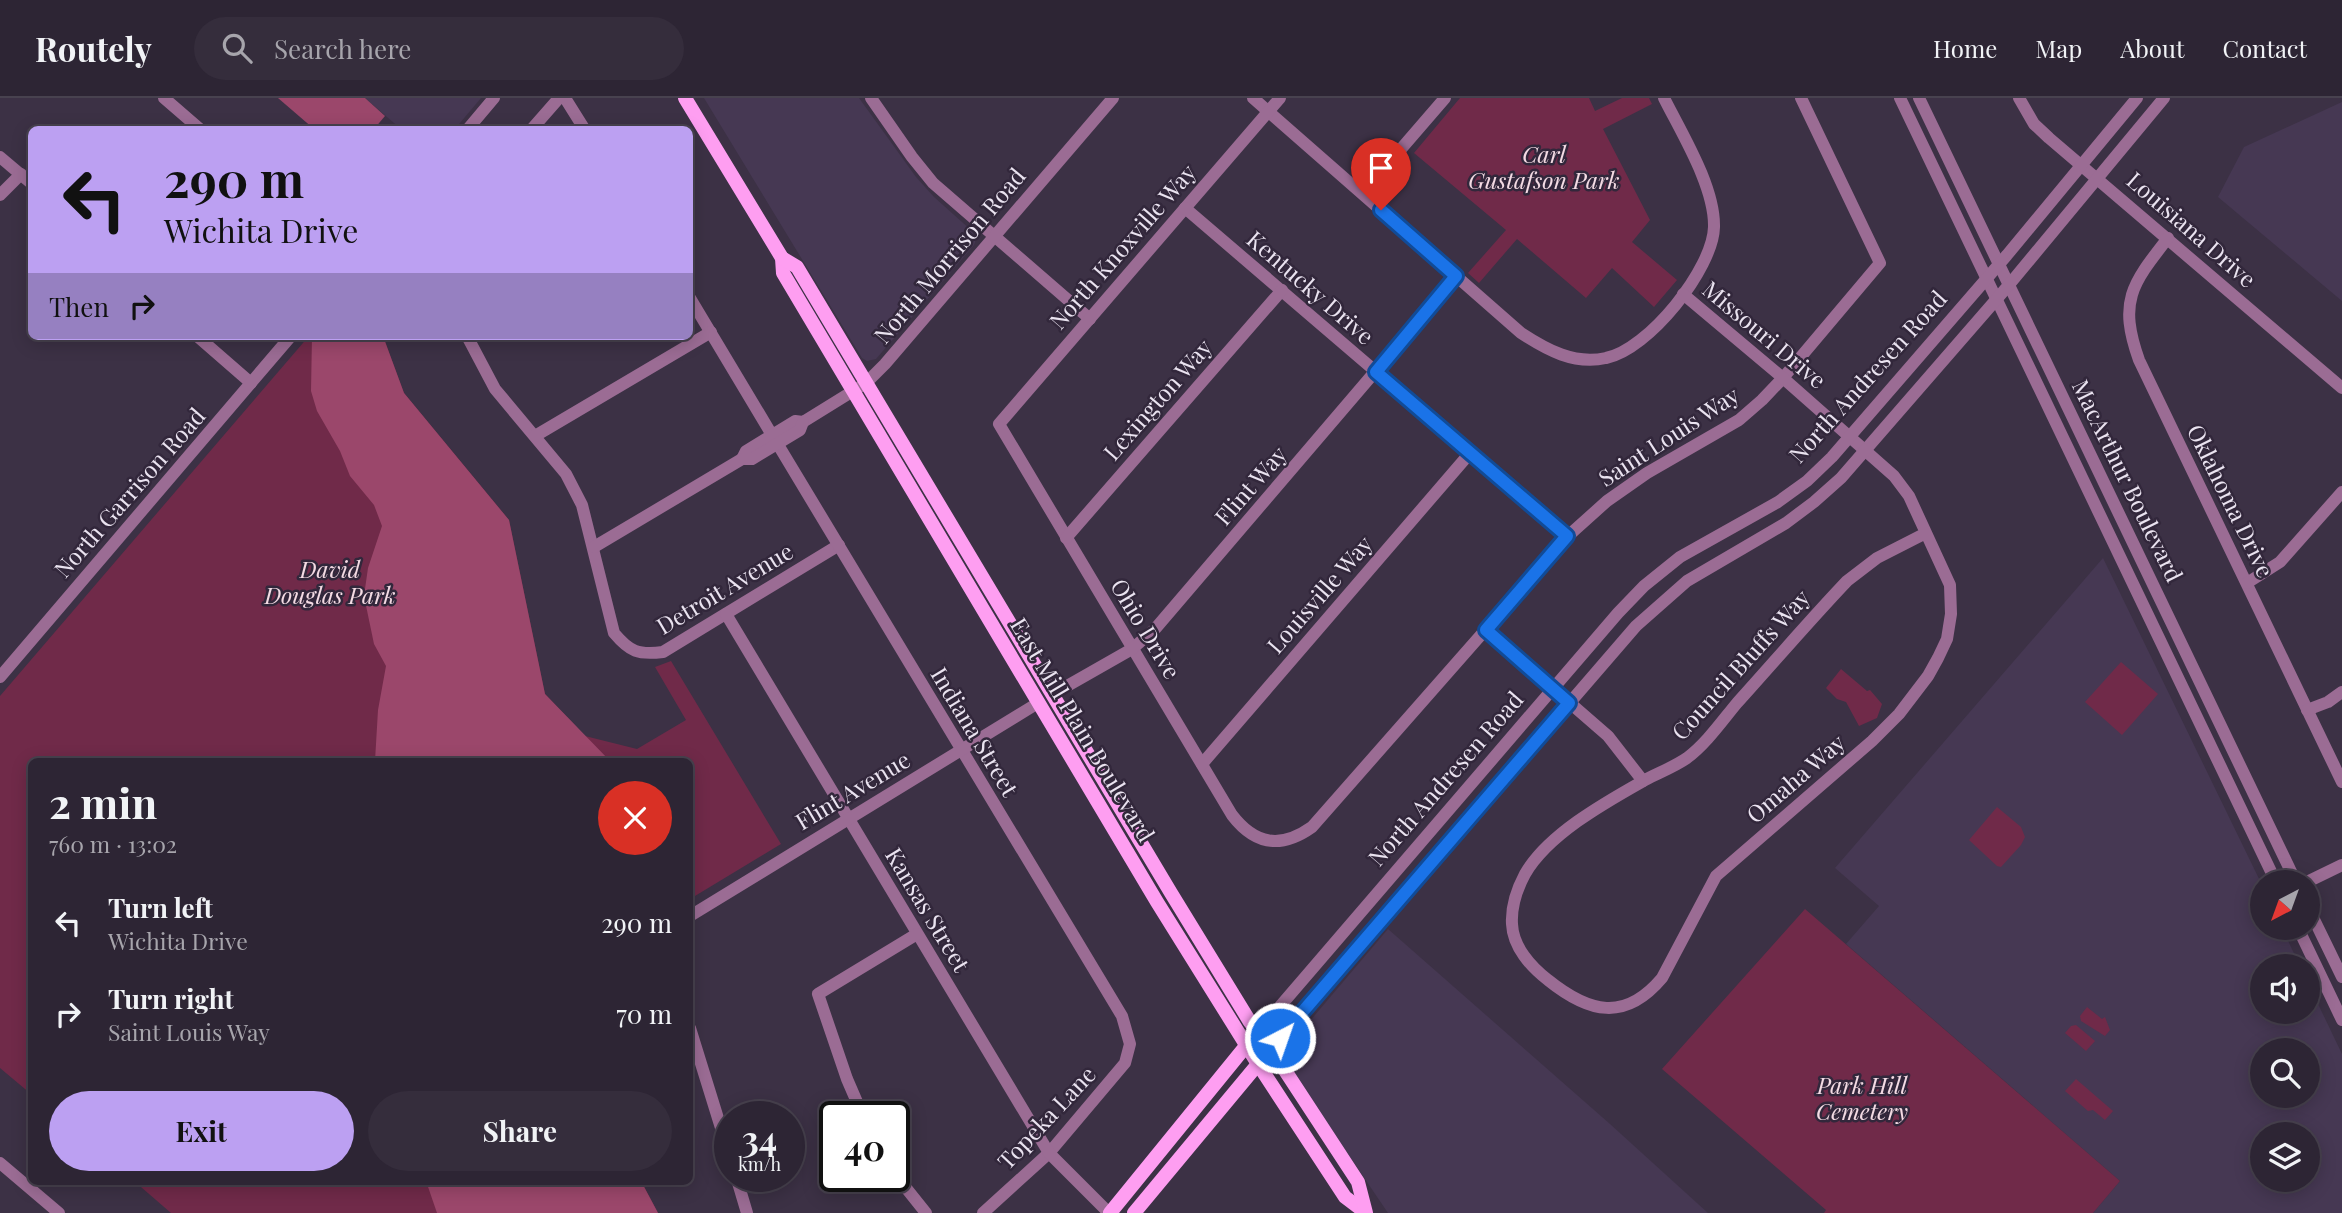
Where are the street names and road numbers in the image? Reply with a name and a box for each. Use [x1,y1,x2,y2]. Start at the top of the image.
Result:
street label: North Knoxville Way [1042,157,1202,335]
street label: North Morrison Road [866,161,1031,349]
street label: Louisiana Drive [2121,164,2263,294]
street label: Kentucky Drive [1241,223,1381,351]
street label: Missouri Drive [1697,273,1833,395]
street label: North Andresen Road [1781,283,1953,469]
street label: Lexington Way [1096,331,1218,466]
street label: MacArthur Boulevard [2066,374,2191,587]
street label: Saint Louis Way [1592,378,1745,493]
street label: North Garrison Road [46,401,211,583]
street label: Oklahoma Drive [2181,419,2282,582]
street label: Flint Way [1207,439,1293,531]
street label: Louisville Way [1259,528,1379,660]
street label: Detroit Avenue [650,535,798,641]
street label: Ohio Drive [1104,572,1188,684]
street label: Council Bluffs Way [1664,582,1816,746]
street label: East Mill Plain Boulevard [1004,611,1163,847]
street label: Indiana Street [925,661,1026,802]
street label: North Andresen Road [1360,684,1529,872]
street label: Omaha Way [1739,726,1851,829]
street label: Flint Avenue [789,743,915,836]
street label: Kansas Street [879,841,978,978]
street label: Topeka Lane [990,1059,1102,1175]

